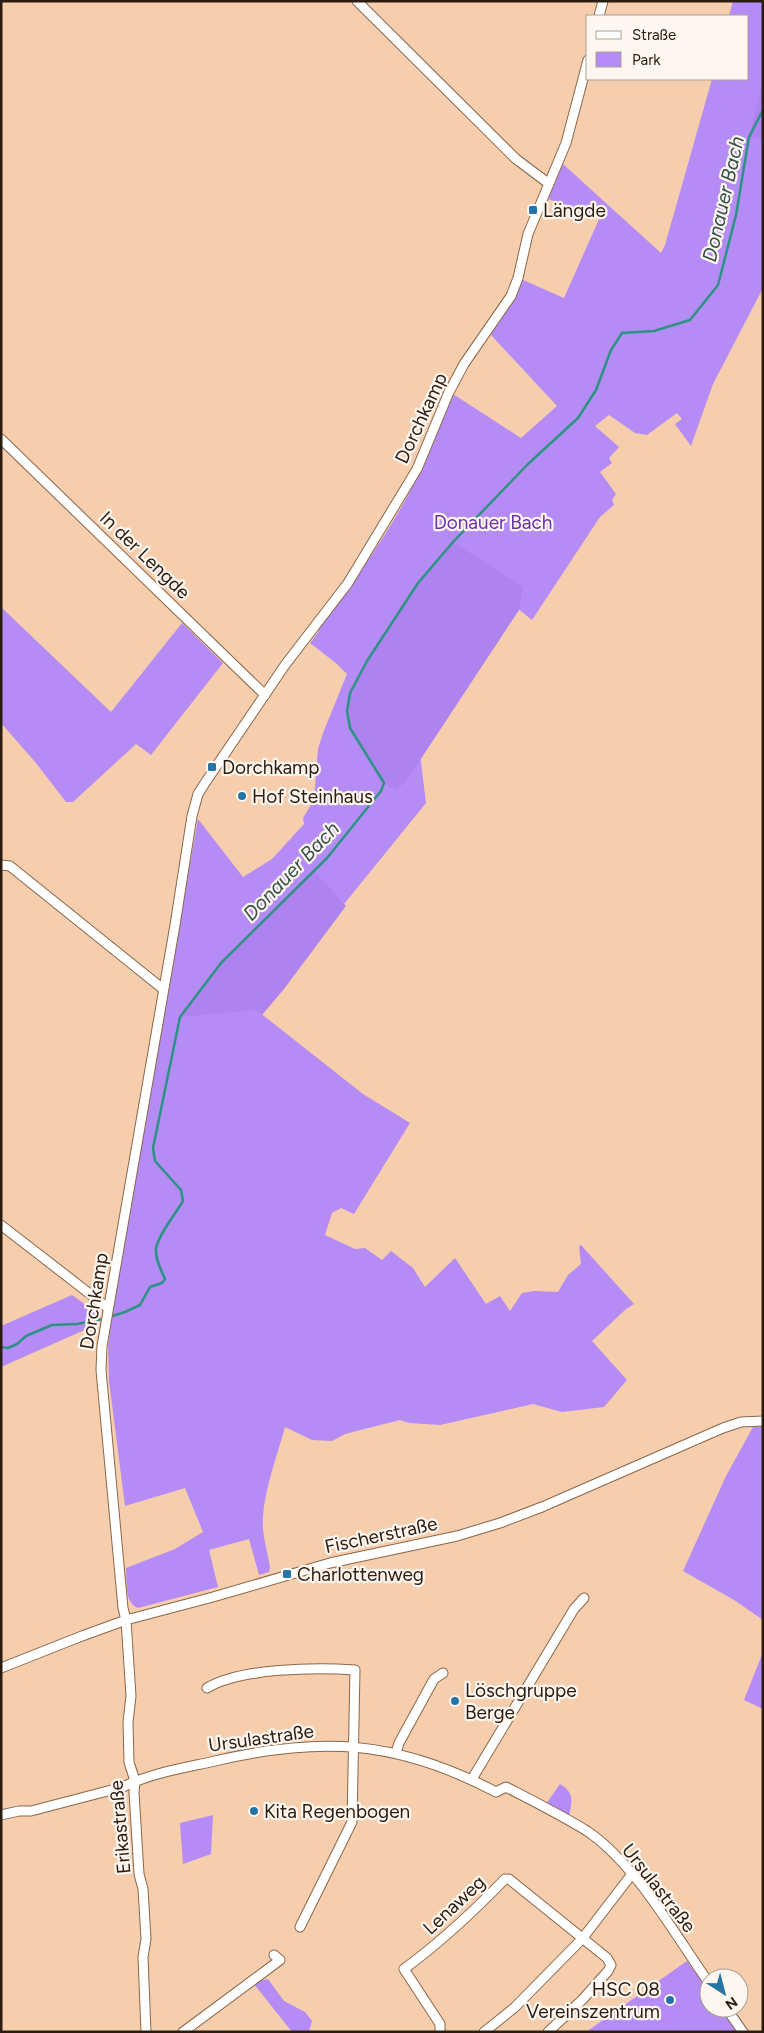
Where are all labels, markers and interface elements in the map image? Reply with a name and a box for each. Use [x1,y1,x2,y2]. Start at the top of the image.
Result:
legend [586,15,749,80]
text: Straße [632,26,676,44]
text: Park [632,51,661,69]
water label: Donauer Bach [697,134,749,264]
place label: Längde [543,199,606,222]
marker: Längde [527,204,539,216]
street label: Dorchkamp [390,369,452,467]
street label: In der Lengde [95,506,195,604]
park label: Donauer Bach [434,511,552,534]
place label: Dorchkamp [222,756,320,779]
marker: Dorchkamp [206,761,218,773]
place label: Hof Steinhaus [252,785,373,808]
marker: Hof Steinhaus [236,790,248,802]
water label: Donauer Bach [238,817,344,925]
street label: Dorchkamp [75,1251,113,1351]
street label: Fischerstraße [323,1512,439,1558]
place label: Charlottenweg [297,1563,424,1586]
marker: Charlottenweg [281,1568,293,1580]
place label: Löschgruppe Berge [465,1679,577,1724]
marker: Löschgruppe Berge [449,1695,461,1707]
street label: Ursulastraße [207,1719,315,1757]
street label: Erikastraße [104,1779,136,1875]
place label: Kita Regenbogen [264,1800,410,1823]
marker: Kita Regenbogen [248,1805,260,1817]
street label: Ursulastraße [617,1839,701,1937]
street label: Lenaweg [418,1870,490,1940]
north arrow [699,1968,749,2018]
place label: HSC 08 Vereinszentrum [526,1978,660,2023]
text: N [722,1993,741,2013]
marker: HSC 08 Vereinszentrum [664,1994,676,2006]

